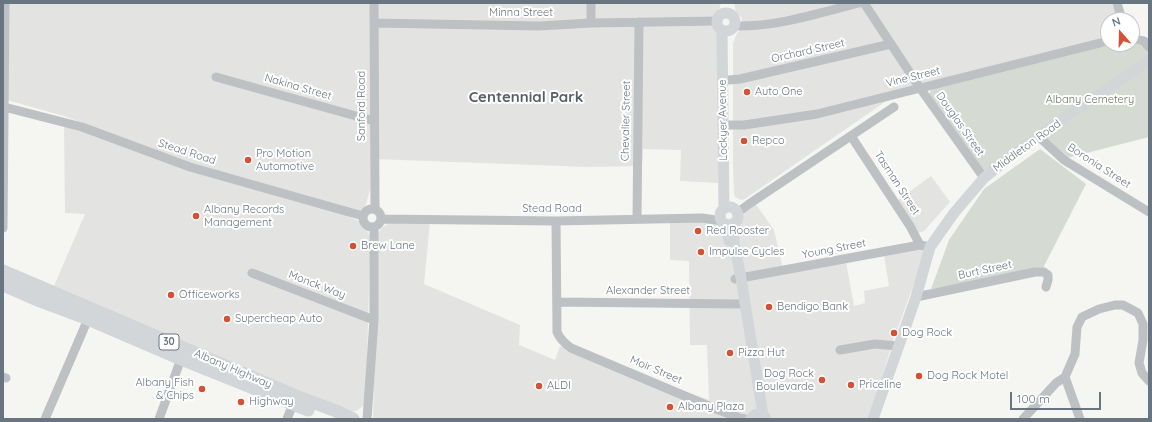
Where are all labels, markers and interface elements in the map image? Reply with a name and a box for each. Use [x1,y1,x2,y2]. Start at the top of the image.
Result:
street label: Minna Street [489,6,553,20]
north arrow [1100,12,1140,52]
text: N [1110,14,1122,30]
street label: Orchard Street [770,36,846,66]
street label: Vine Street [885,64,941,90]
street label: Nakina Street [263,71,333,103]
street label: Sanford Road [355,71,369,141]
street label: Lockyer Avenue [716,79,730,161]
street label: Chevalier Street [619,81,633,161]
place label: Auto One [755,85,803,99]
marker: Auto One [742,87,752,97]
district label: Centennial Park [469,88,583,106]
street label: Douglas Street [933,89,987,159]
park label: Albany Cemetery [1046,93,1134,107]
street label: Middleton Road [991,117,1063,175]
place label: Repco [752,134,785,148]
street label: Stead Road [157,136,217,168]
marker: Repco [739,136,749,146]
street label: Boronia Street [1065,141,1133,191]
place label: Pro Motion Automotive [256,147,314,173]
street label: Tasman Street [871,149,923,217]
marker: Pro Motion Automotive [243,155,253,165]
street label: Stead Road [522,202,582,216]
place label: Albany Records Management [204,203,284,229]
marker: Albany Records Management [191,211,201,221]
place label: Red Rooster [706,224,769,238]
marker: Red Rooster [693,226,703,236]
street label: Young Street [801,236,867,262]
place label: Brew Lane [361,239,415,253]
marker: Brew Lane [348,241,358,251]
place label: Impulse Cycles [709,245,784,259]
marker: Impulse Cycles [696,247,706,257]
street label: Burt Street [957,258,1013,282]
street label: Monck Way [287,268,347,302]
street label: Alexander Street [606,284,690,298]
place label: Officeworks [179,288,240,302]
marker: Officeworks [166,290,176,300]
place label: Bendigo Bank [777,300,848,314]
marker: Bendigo Bank [764,302,774,312]
place label: Supercheap Auto [235,312,322,326]
marker: Supercheap Auto [222,314,232,324]
place label: Dog Rock [902,326,952,340]
marker: Dog Rock [889,328,899,338]
road number: 30 [159,334,179,350]
place label: Pizza Hut [738,346,785,360]
street label: Albany Highway [192,347,274,391]
marker: Pizza Hut [725,348,735,358]
street label: Moir Street [628,353,684,387]
place label: Dog Rock Boulevarde [756,367,814,393]
place label: Dog Rock Motel [927,369,1008,383]
marker: Dog Rock Motel [914,371,924,381]
marker: Dog Rock Boulevarde [817,375,827,385]
place label: Albany Fish & Chips [135,376,194,402]
place label: Priceline [859,378,902,392]
place label: ALDI [547,379,571,393]
marker: Priceline [846,380,856,390]
marker: ALDI [534,381,544,391]
marker: Albany Fish & Chips [197,384,207,394]
scale bar [1012,384,1103,410]
text: 100 m [1017,391,1050,406]
place label: Highway [249,395,294,409]
marker: Highway [236,397,246,407]
place label: Albany Plaza [678,400,744,414]
marker: Albany Plaza [665,402,675,412]

